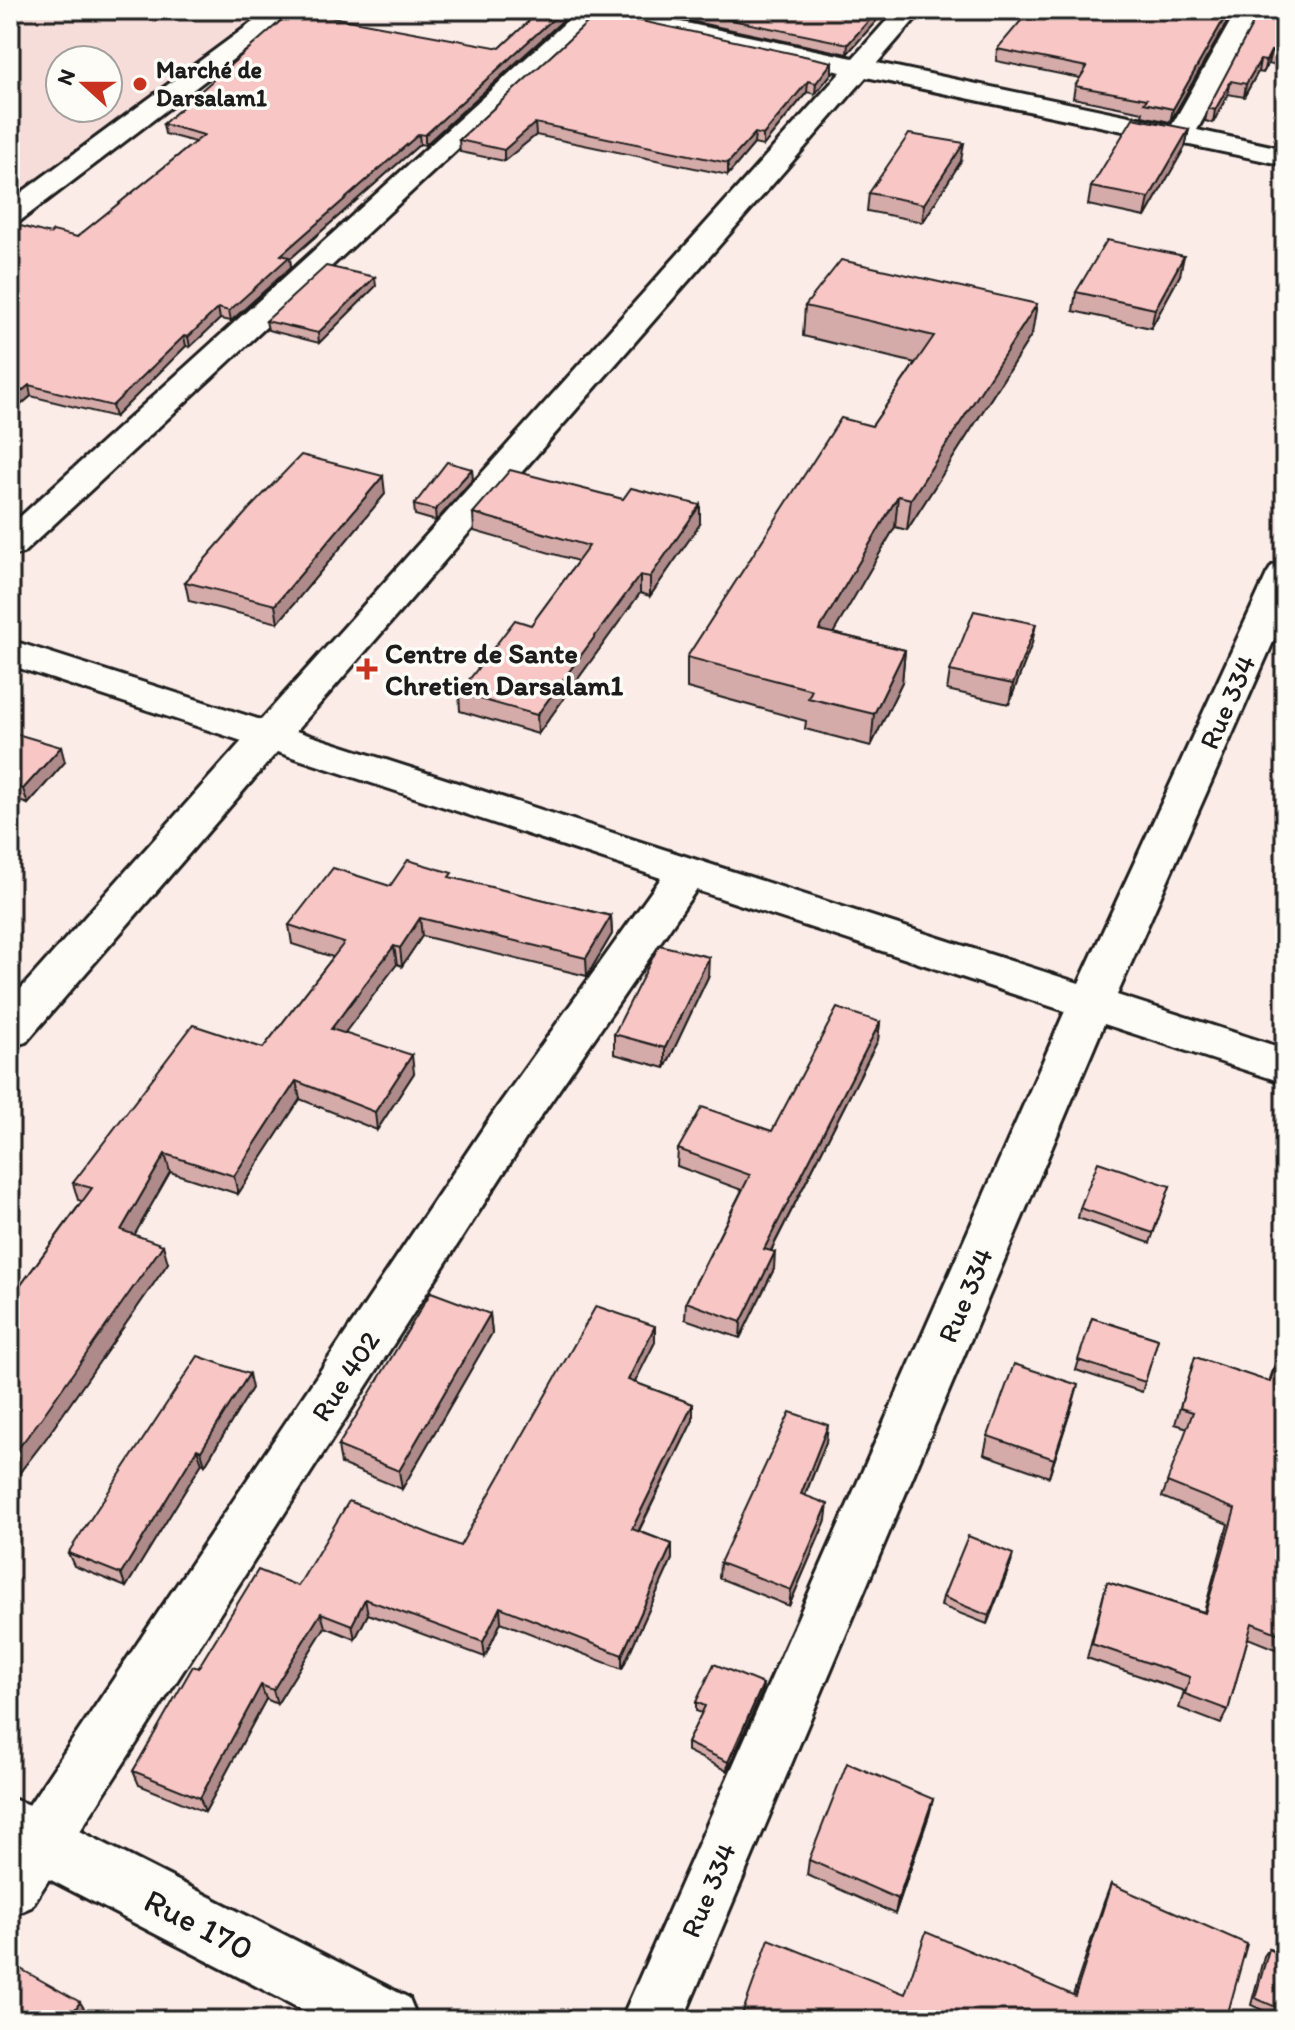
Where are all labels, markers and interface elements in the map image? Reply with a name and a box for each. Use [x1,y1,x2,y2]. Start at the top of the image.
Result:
north arrow [44,44,124,124]
place label: Marché de Darsalam1 [156,55,268,112]
text: N [51,65,81,89]
marker: Marché de Darsalam1 [131,75,149,93]
place label: Centre de Sante Chretien Darsalam1 [385,636,623,702]
street label: Rue 334 [1191,650,1263,754]
marker: Centre de Sante Chretien Darsalam1 [356,658,378,680]
street label: Rue 334 [930,1242,1000,1347]
street label: Rue 402 [303,1324,387,1428]
street label: Rue 334 [673,1837,743,1942]
street label: Rue 170 [137,1880,260,1969]

